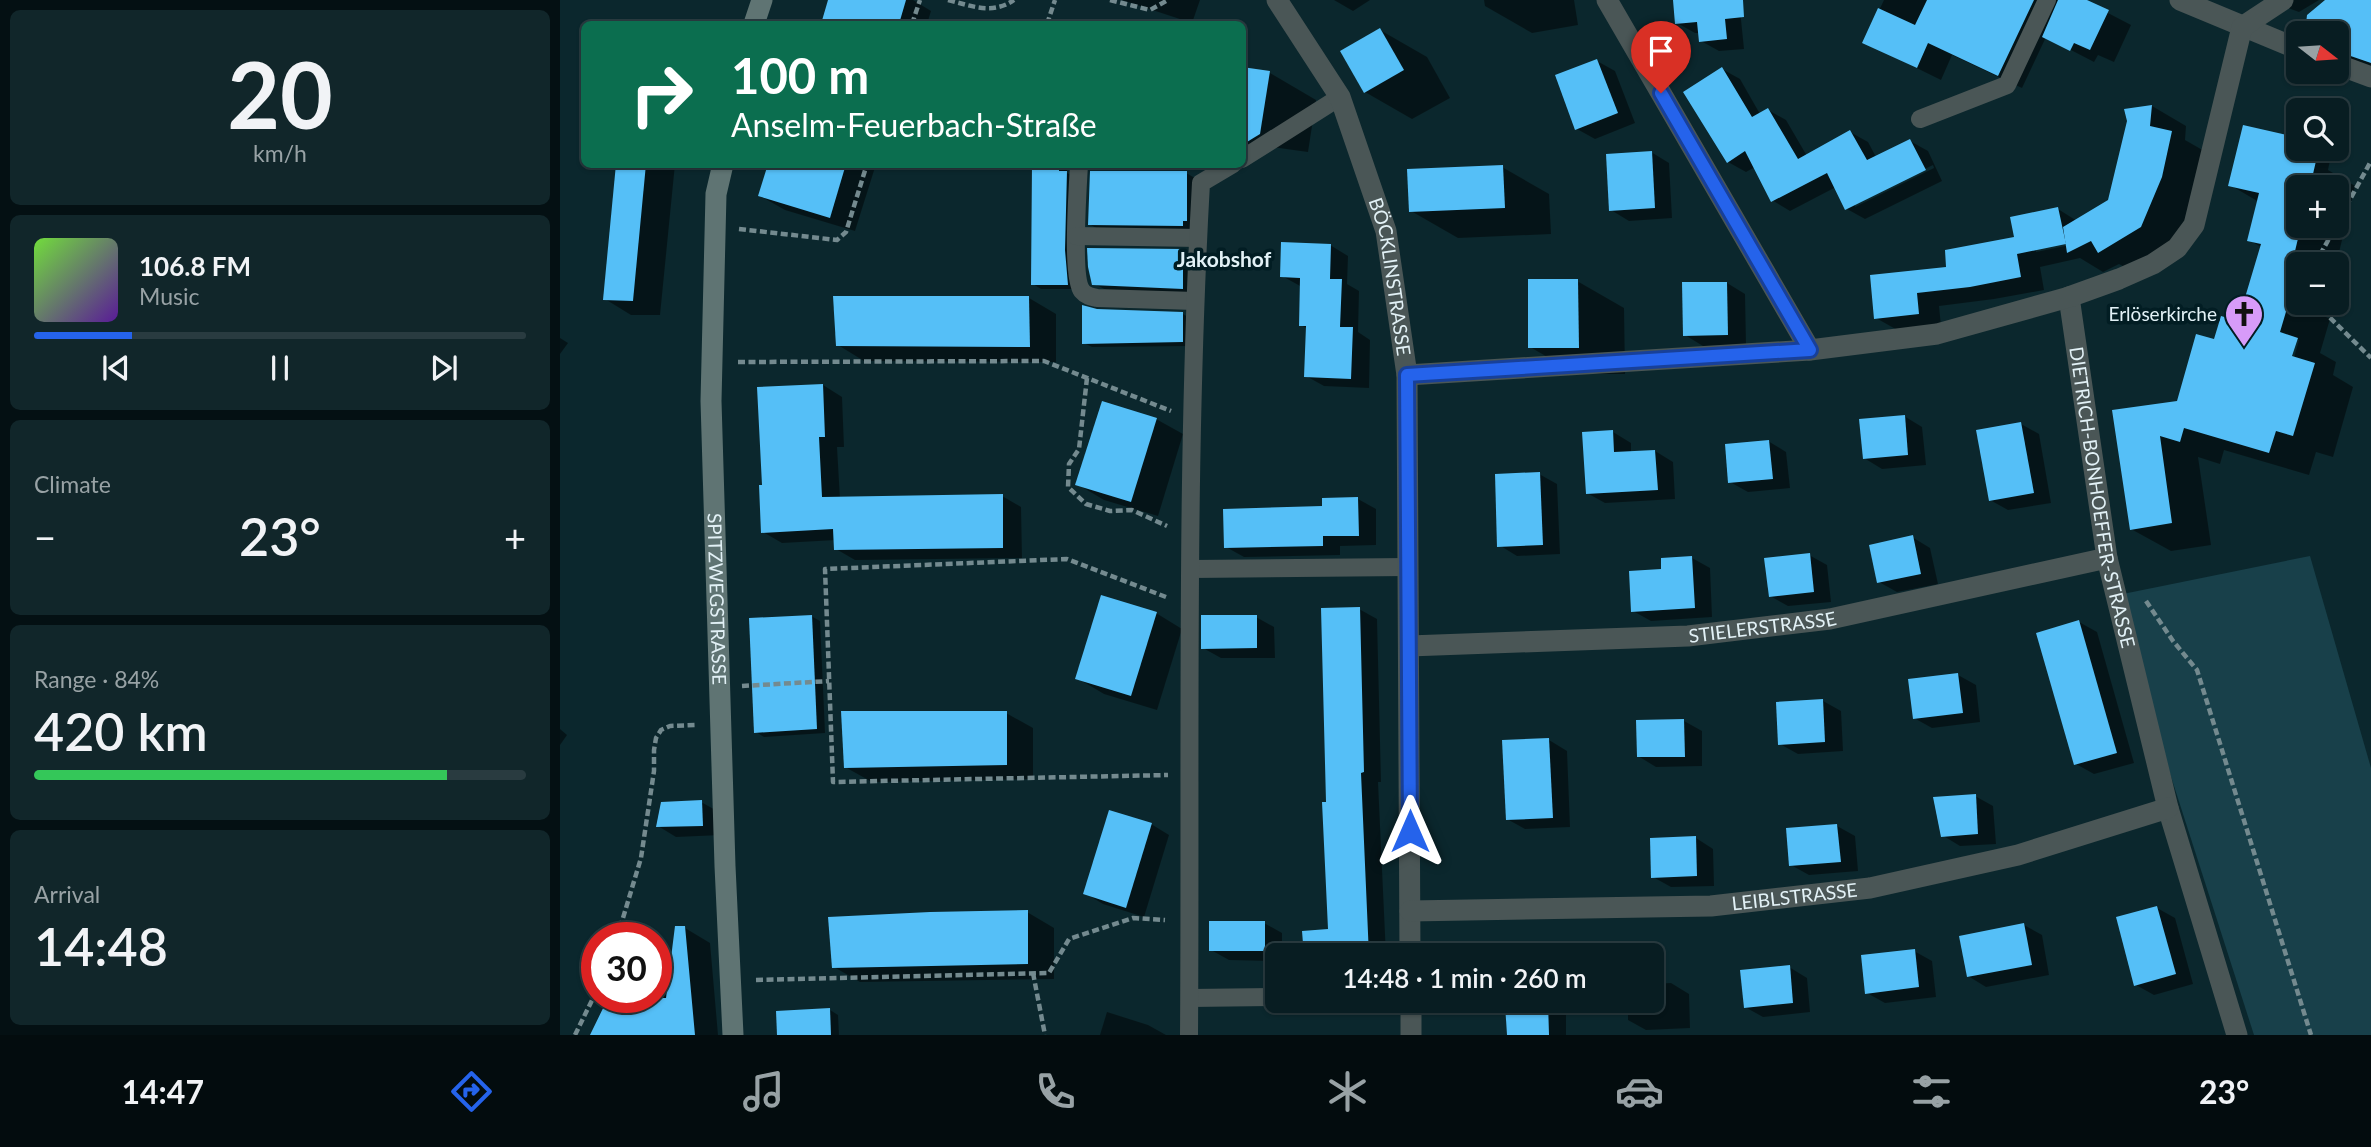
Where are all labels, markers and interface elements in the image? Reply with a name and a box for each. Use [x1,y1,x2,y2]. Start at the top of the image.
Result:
pin [1631,21,1691,93]
north arrow [2286,21,2348,84]
map controls [2286,21,2349,315]
icon: arrive [1642,32,1680,70]
text: 20 [227,39,333,148]
text: 100 m [731,46,869,104]
icon: right [616,49,707,140]
button: search [2286,98,2349,161]
text: Anselm-Feuerbach-Straße [731,105,1097,144]
text: km/h [253,139,307,167]
button: + [2286,175,2349,238]
street label: BÖCKLINSTRASSE [1364,194,1416,357]
district label: Jakobshof [1177,246,1272,271]
text: 106.8 FM [139,250,251,282]
button: − [2286,252,2349,315]
text: Music [139,282,199,310]
church icon: Erlöserkirche [2223,293,2265,348]
place label: Erlöserkirche [2109,302,2217,325]
street label: DIETRICH-BONHOEFFER-STRASSE [2065,345,2140,650]
icon: previous [97,349,135,387]
icon: pause [261,349,299,387]
icon: next [425,349,463,387]
text: Climate [34,470,111,498]
text: 23° [239,505,321,567]
street label: SPITZWEGSTRASSE [703,513,732,685]
text: − [34,514,56,560]
text: + [504,514,526,560]
street label: STIELERSTRASSE [1687,606,1838,647]
text: Range · 84% [34,665,159,693]
text: 420 km [34,700,208,762]
position arrow [1373,794,1447,868]
street label: LEIBLSTRASSE [1730,878,1858,915]
text: Arrival [34,880,100,908]
text: 14:48 [34,915,168,977]
speed limit sign: 30 [581,922,672,1013]
text: 14:48 · 1 min · 260 m [1342,962,1587,994]
icon: directions [447,1067,496,1116]
icon: music [739,1067,788,1116]
icon: phone [1031,1067,1080,1116]
icon: climate [1323,1067,1372,1116]
icon: car [1615,1067,1664,1116]
icon: filters [1907,1067,1956,1116]
text: 14:47 [122,1072,204,1111]
text: 23° [2199,1072,2249,1111]

